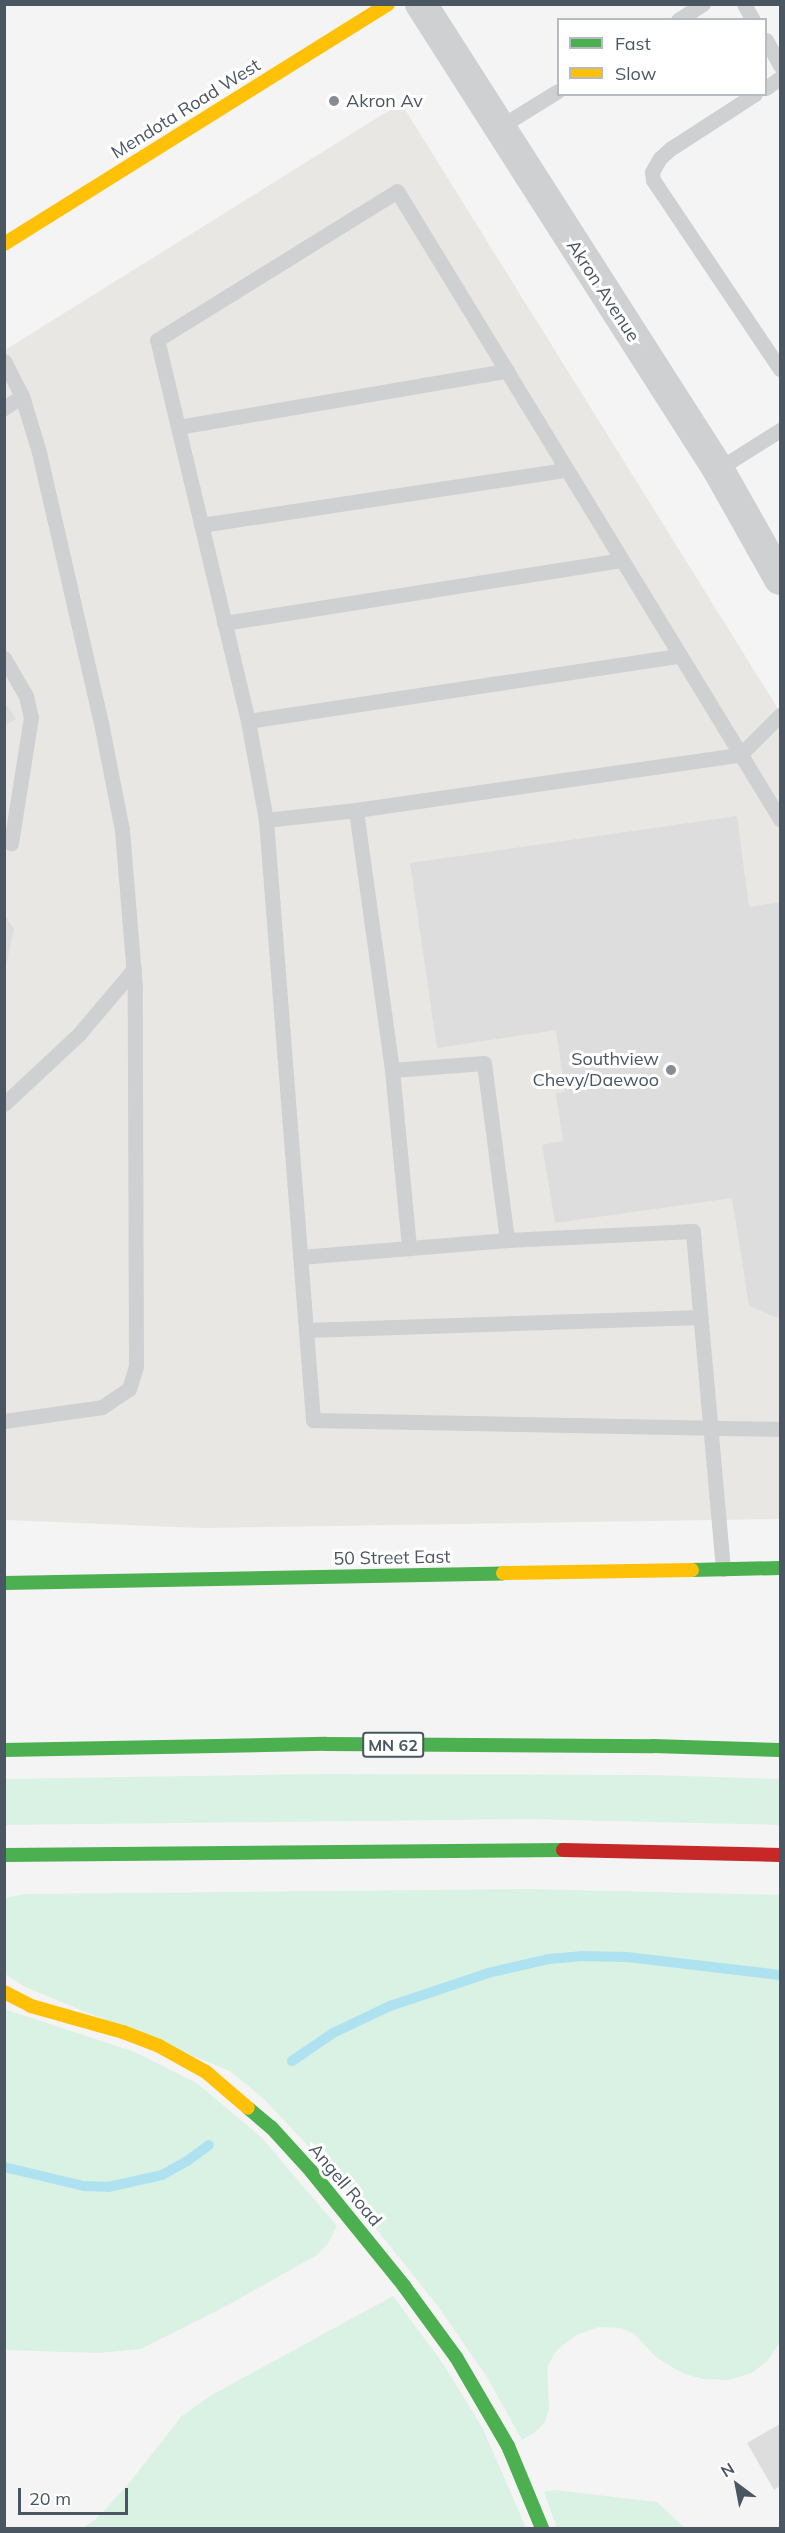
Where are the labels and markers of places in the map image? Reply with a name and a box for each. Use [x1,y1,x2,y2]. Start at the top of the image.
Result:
place label: Akron Av [346,90,423,112]
marker: Akron Av [327,94,341,108]
place label: Southview Chevy/Daewoo [532,1049,659,1092]
marker: Southview Chevy/Daewoo [664,1063,678,1077]

